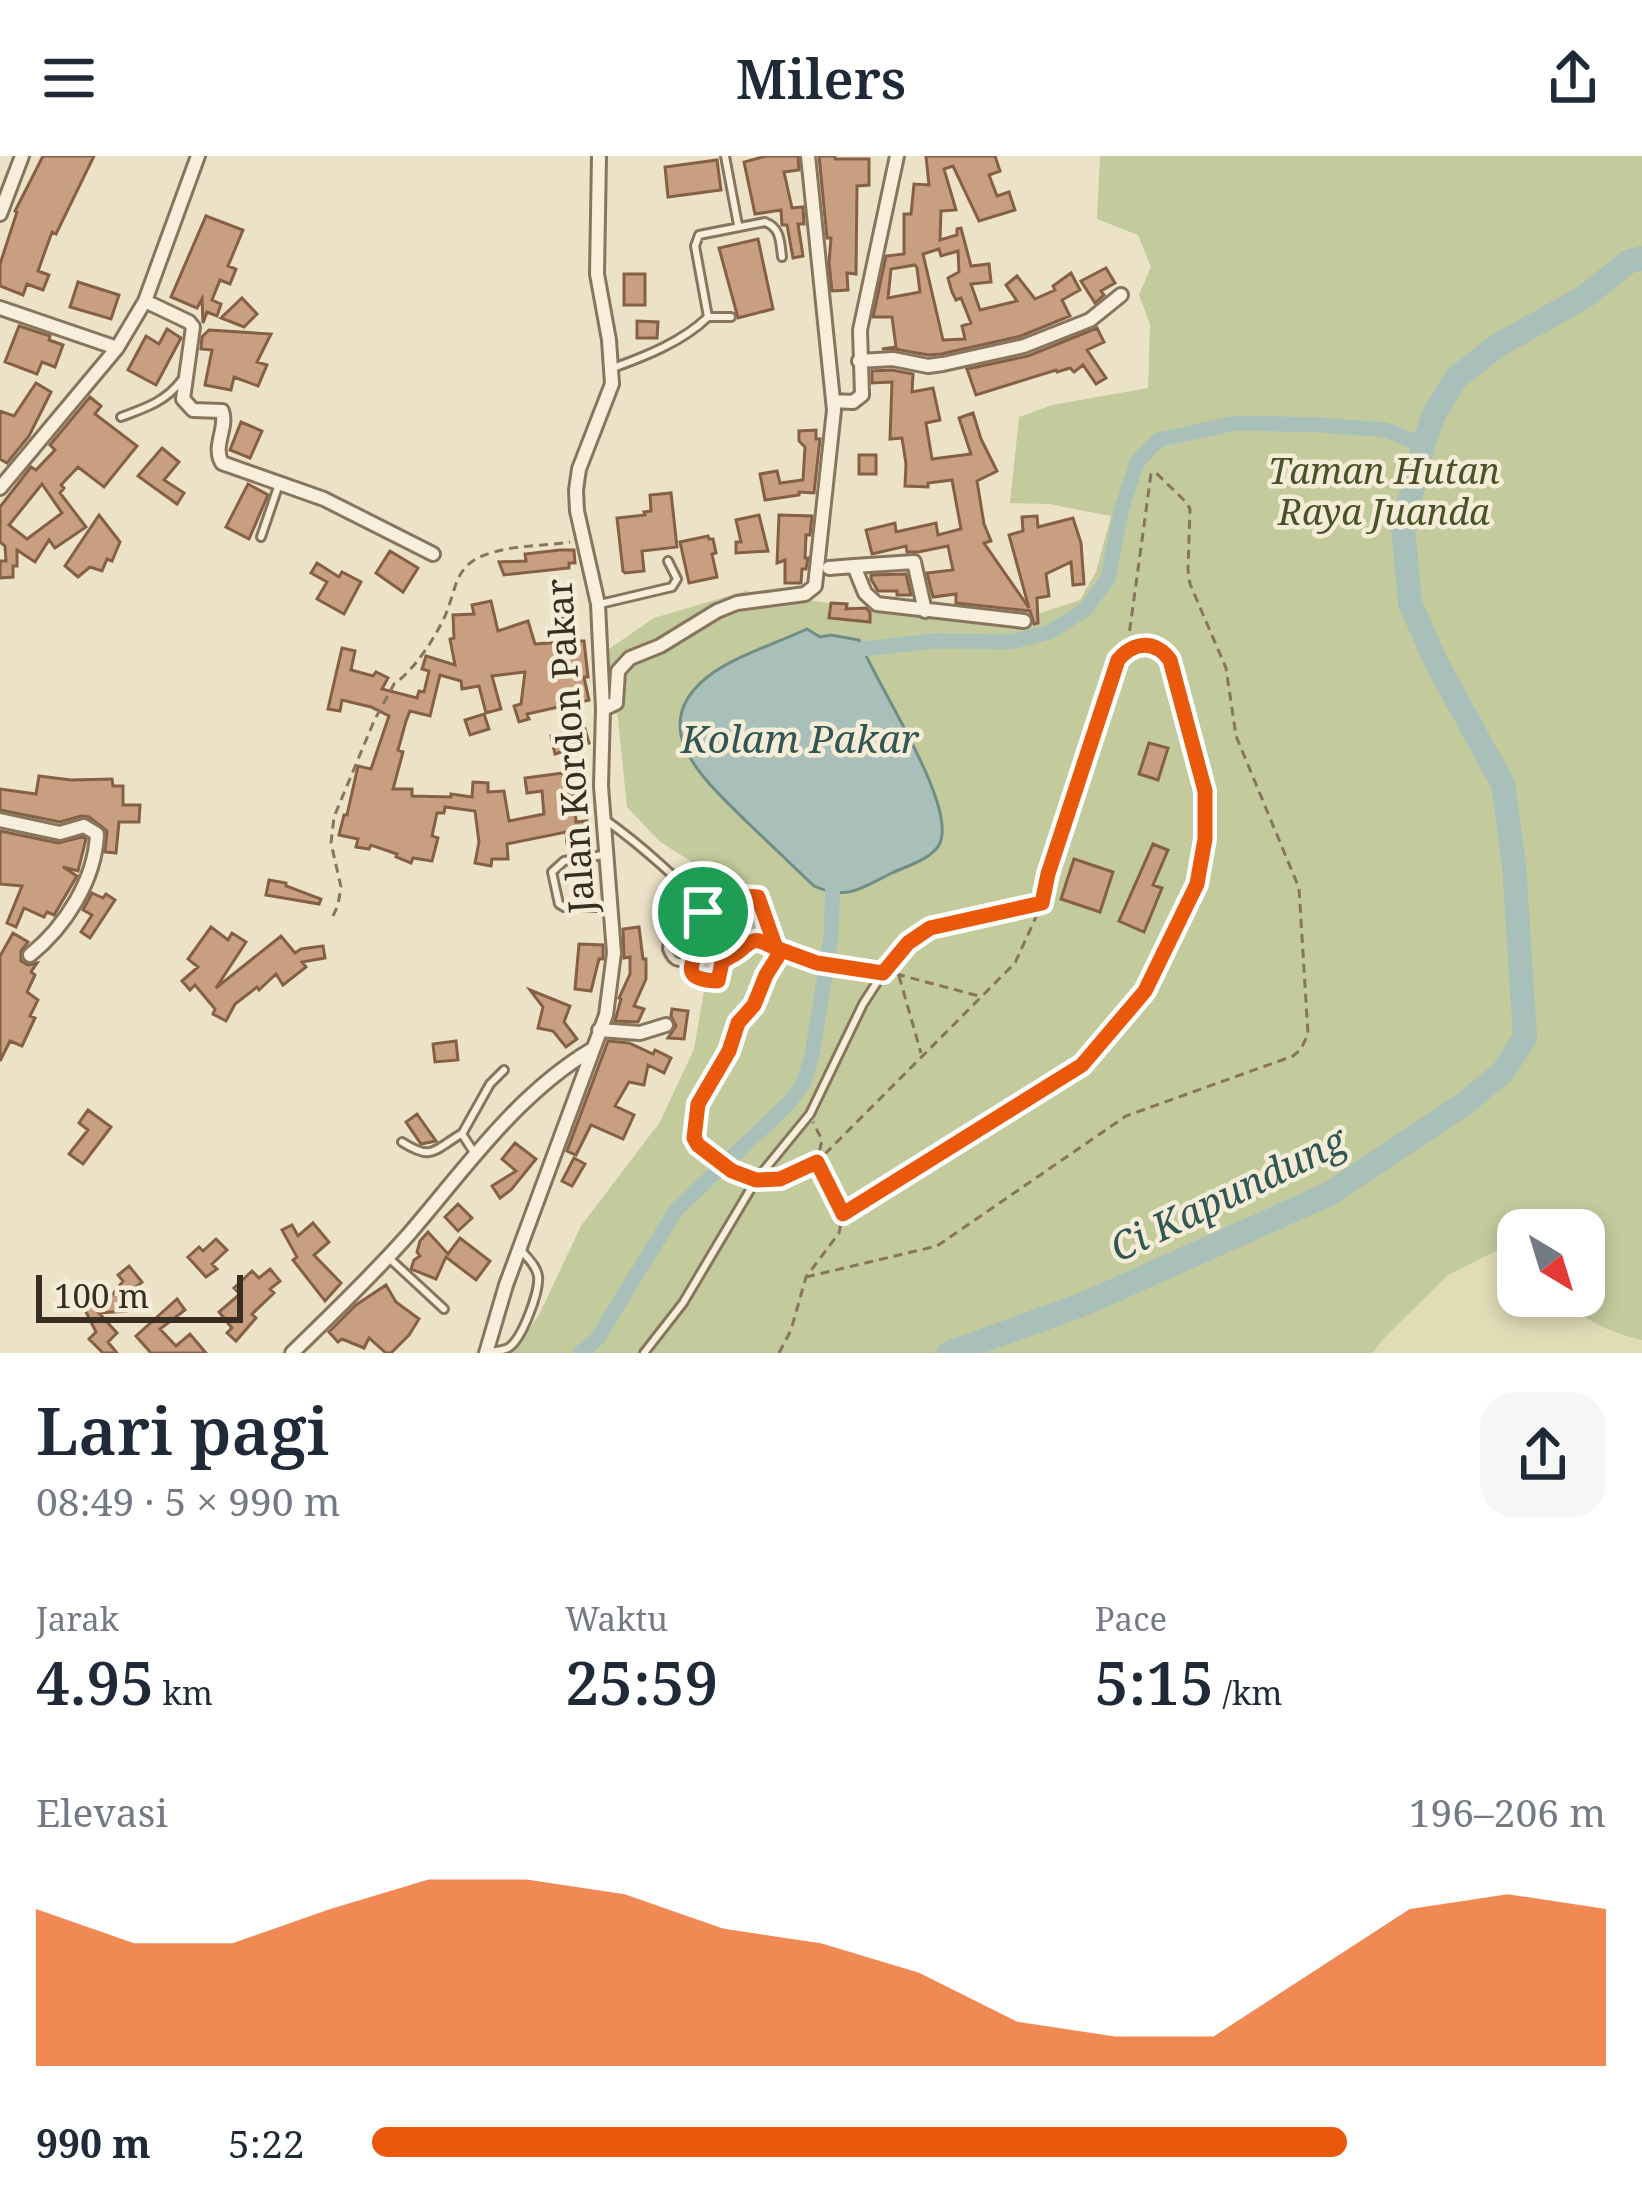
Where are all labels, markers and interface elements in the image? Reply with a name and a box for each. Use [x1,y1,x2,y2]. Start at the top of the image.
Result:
text: Milers [736,41,906,115]
icon: menu [36,45,102,111]
icon: share [1540,45,1606,111]
park label: Taman Hutan Raya Juanda [1268,446,1500,536]
street label: Jalan Kordon Pakar [533,577,606,916]
water label: Kolam Pakar [680,711,920,764]
pin [652,861,754,963]
icon: arrive [670,879,736,945]
water label: Ci Kapundung [1100,1112,1356,1273]
north arrow [1497,1209,1605,1317]
map controls [1497,1209,1605,1317]
scale bar [36,1269,243,1322]
text: 100 m [54,1273,149,1318]
text: Lari pagi [36,1384,329,1474]
button: share [1480,1392,1606,1518]
text: 08:49 · 5 × 990 m [36,1474,341,1527]
text: Jarak [36,1596,119,1641]
text: Waktu [565,1596,668,1641]
text: Pace [1095,1596,1167,1641]
text: 4.95 [36,1641,154,1723]
text: 25:59 [565,1641,718,1723]
text: 5:15 [1095,1641,1214,1723]
text: km [154,1670,213,1715]
text: /km [1214,1670,1282,1715]
text: Elevasi [36,1785,168,1838]
text: 196–206 m [1409,1785,1606,1838]
text: 990 m [36,2116,151,2169]
text: 5:22 [228,2116,305,2169]

